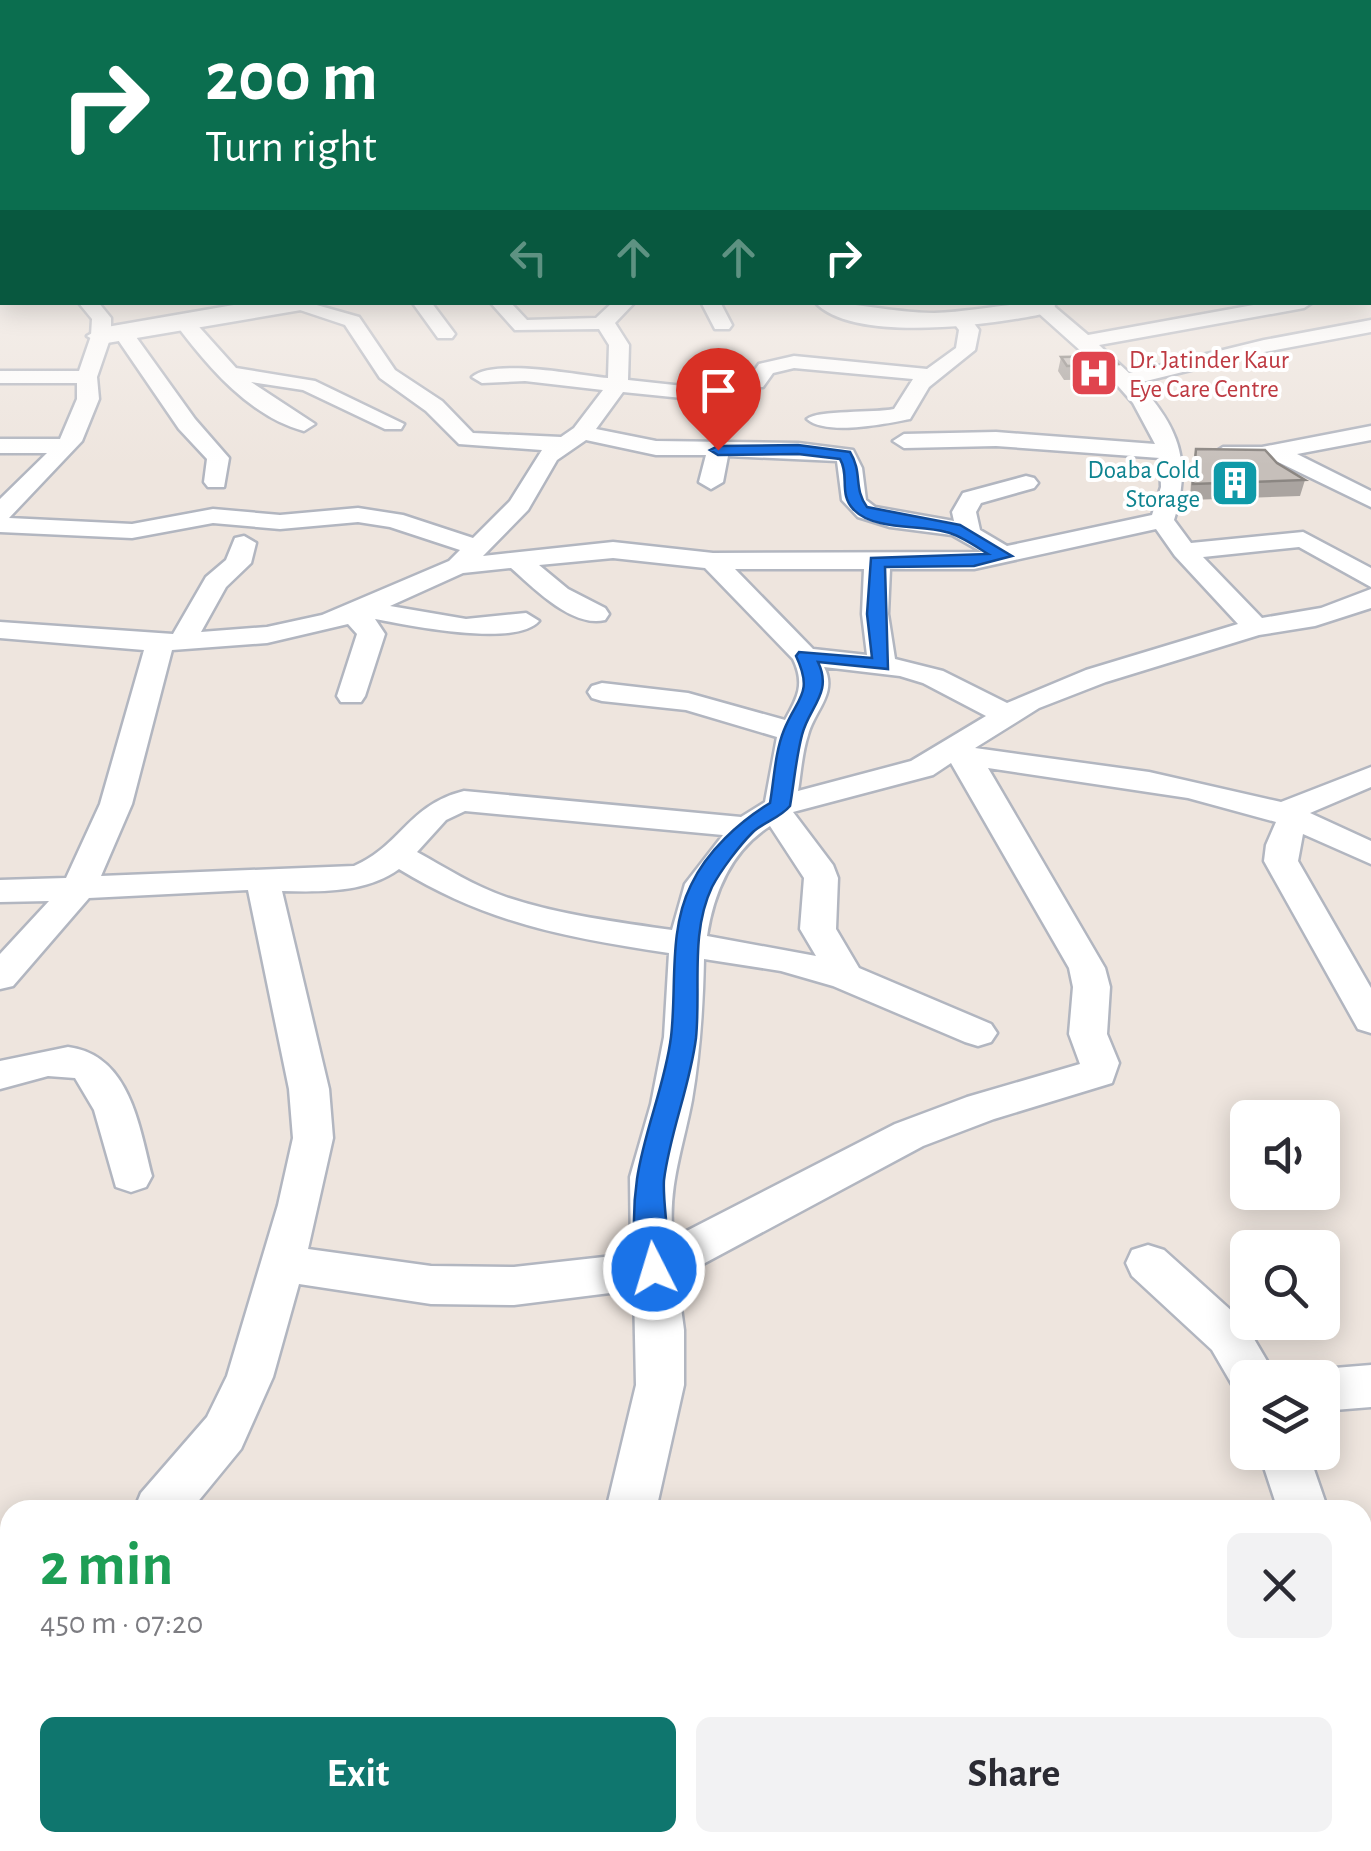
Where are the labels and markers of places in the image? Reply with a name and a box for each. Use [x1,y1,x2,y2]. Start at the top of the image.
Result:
hospital icon: Dr. Jatinder Kaur Eye Care Centre [1068,347,1120,399]
pin [676,348,761,451]
place label: Dr. Jatinder Kaur Eye Care Centre [1129,348,1289,402]
building icon: Doaba Cold Storage [1209,457,1261,509]
place label: Doaba Cold Storage [1088,458,1200,512]

